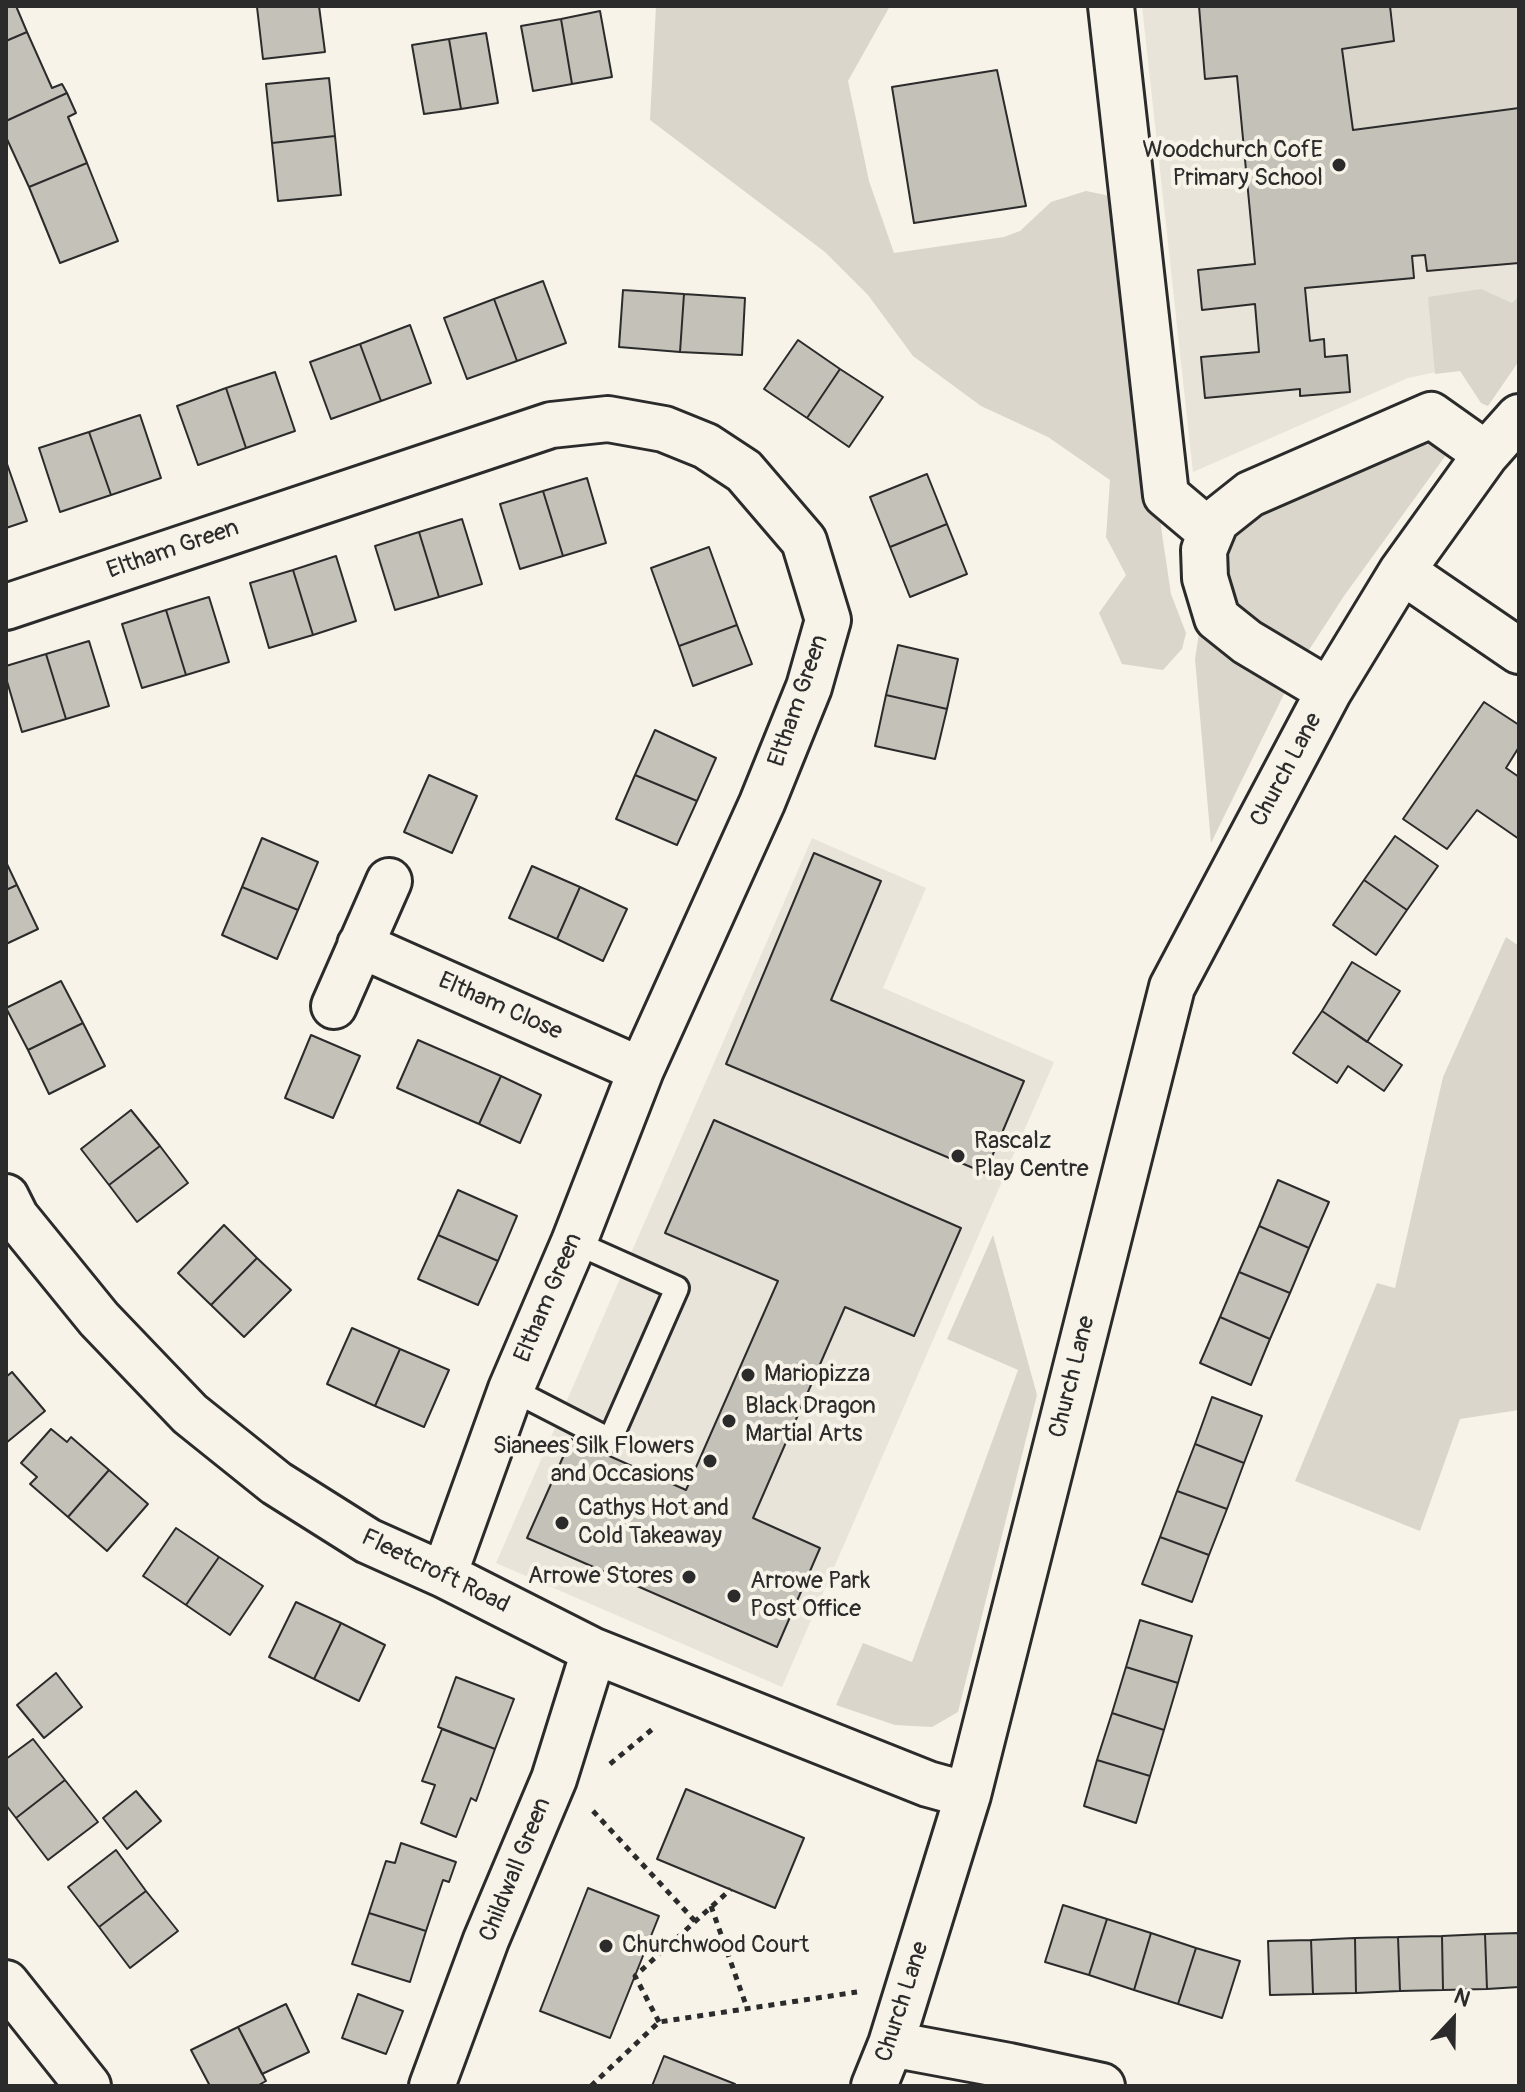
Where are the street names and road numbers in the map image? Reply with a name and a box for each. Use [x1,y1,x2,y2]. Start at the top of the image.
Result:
street label: Eltham Green [103,514,243,586]
street label: Eltham Green [763,631,835,771]
street label: Church Lane [1245,708,1329,832]
street label: Eltham Close [433,967,567,1047]
street label: Eltham Green [509,1229,589,1367]
street label: Church Lane [1044,1313,1102,1441]
street label: Fleetcroft Road [356,1524,514,1620]
street label: Childwall Green [474,1794,558,1946]
street label: Church Lane [870,1938,936,2066]

